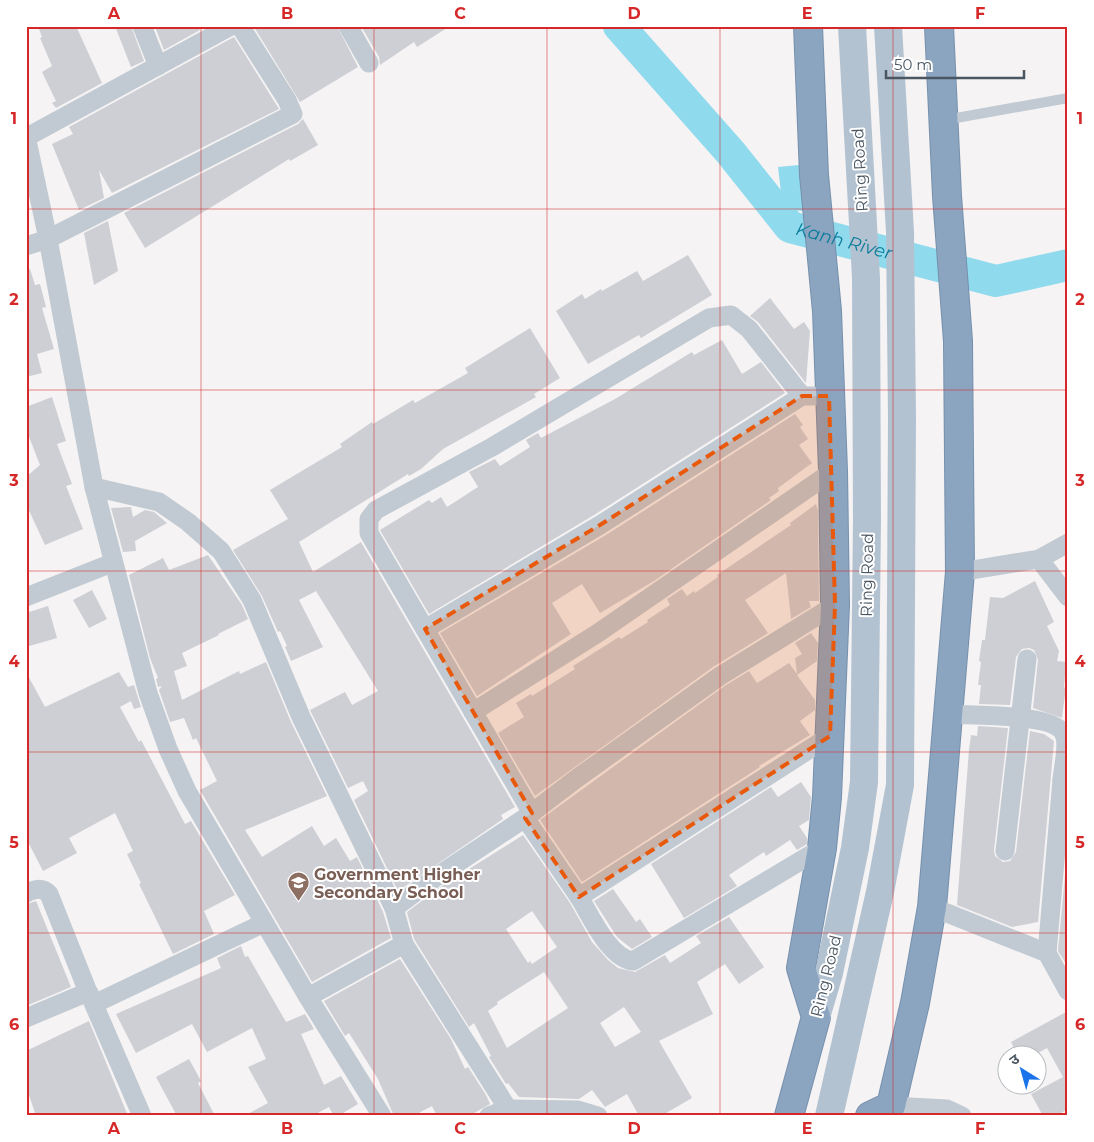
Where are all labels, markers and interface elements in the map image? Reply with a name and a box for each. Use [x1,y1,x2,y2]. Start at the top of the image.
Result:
text: A [107,4,121,23]
text: B [281,4,293,23]
text: C [454,4,466,23]
text: D [627,4,641,23]
text: E [802,4,812,23]
text: F [975,4,985,23]
scale bar [886,48,1024,80]
text: 50 m [894,55,932,74]
text: 1 [11,109,17,128]
text: 1 [1077,109,1083,128]
street label: Ring Road [848,128,872,212]
water label: Kanh River [793,218,896,265]
text: 2 [9,290,19,309]
text: 2 [1075,290,1085,309]
text: 3 [8,471,19,490]
text: 3 [1074,471,1085,490]
street label: Ring Road [857,533,877,617]
text: 4 [8,652,20,671]
text: 4 [1074,652,1086,671]
text: 5 [9,833,19,852]
text: 5 [1075,833,1085,852]
place label: Government Higher Secondary School [314,865,481,902]
school or university icon: Government Higher Secondary School [286,871,310,902]
street label: Ring Road [807,933,845,1019]
text: 6 [9,1015,19,1034]
text: 6 [1075,1015,1085,1034]
north arrow [996,1044,1046,1094]
text: उ [1005,1049,1024,1069]
text: A [107,1119,121,1138]
text: B [281,1119,293,1138]
text: C [454,1119,466,1138]
text: D [627,1119,641,1138]
text: E [802,1119,812,1138]
text: F [975,1119,985,1138]

